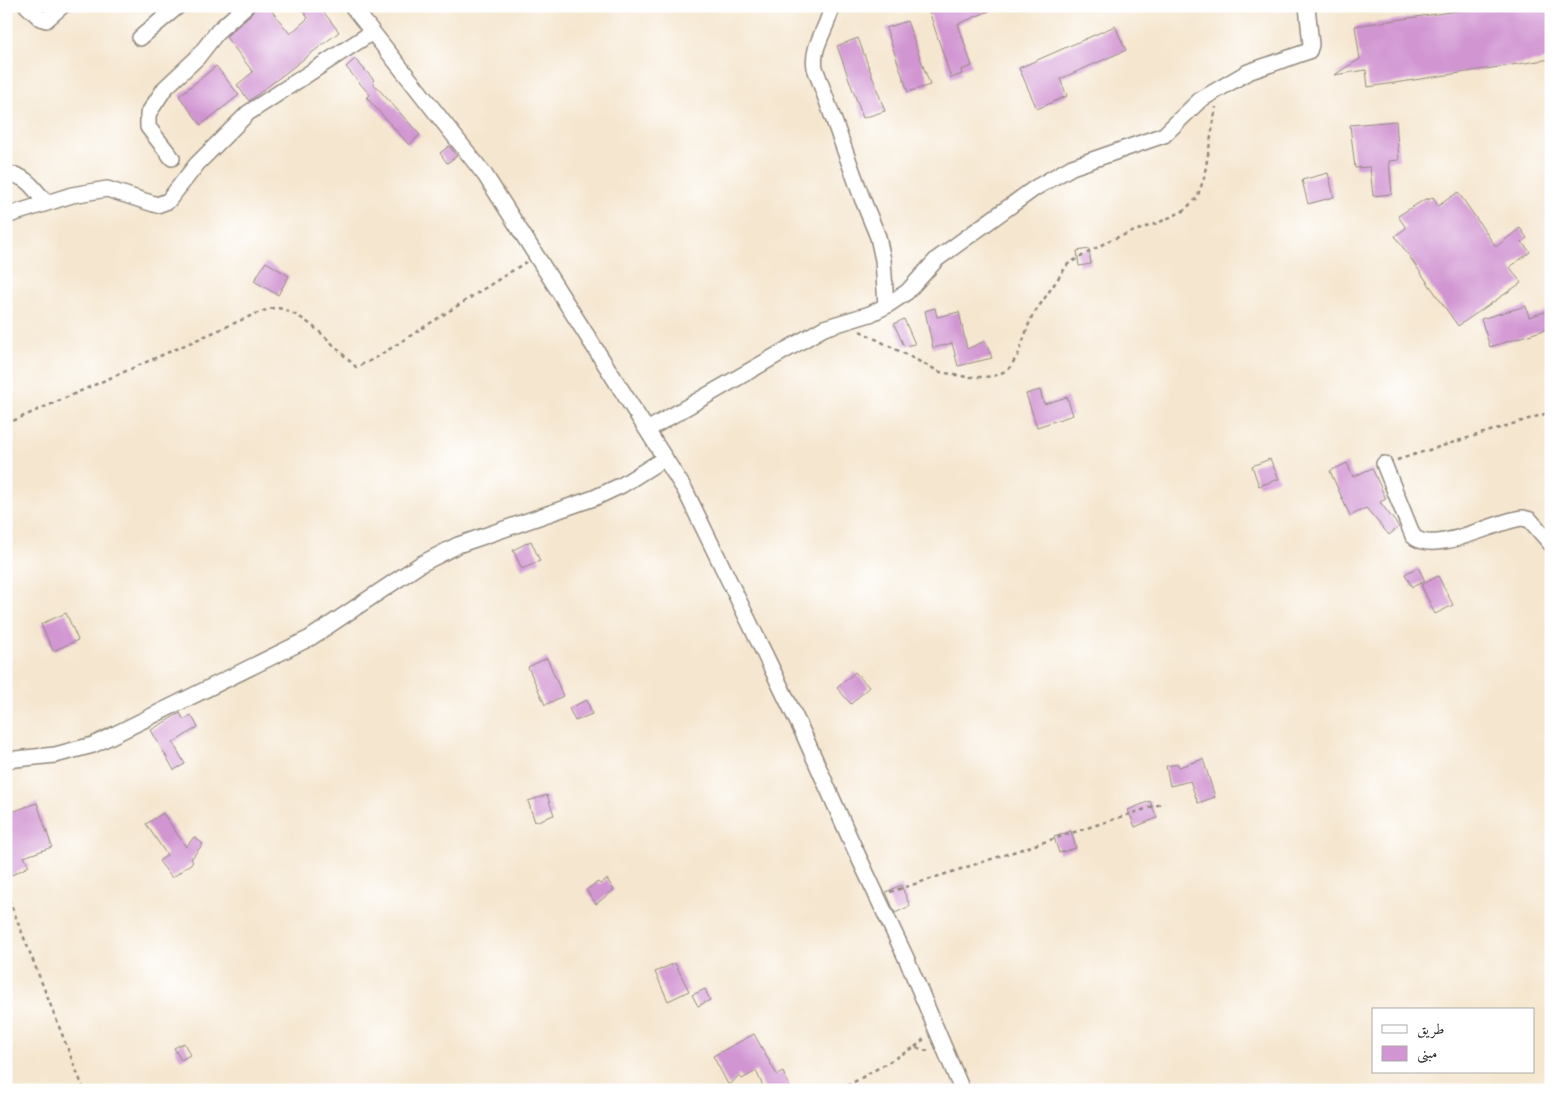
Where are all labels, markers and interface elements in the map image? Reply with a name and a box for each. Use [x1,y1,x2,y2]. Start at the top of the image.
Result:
legend [1372,1008,1534,1074]
text: طريق [1417,1020,1444,1039]
text: مبنى [1417,1044,1437,1064]

